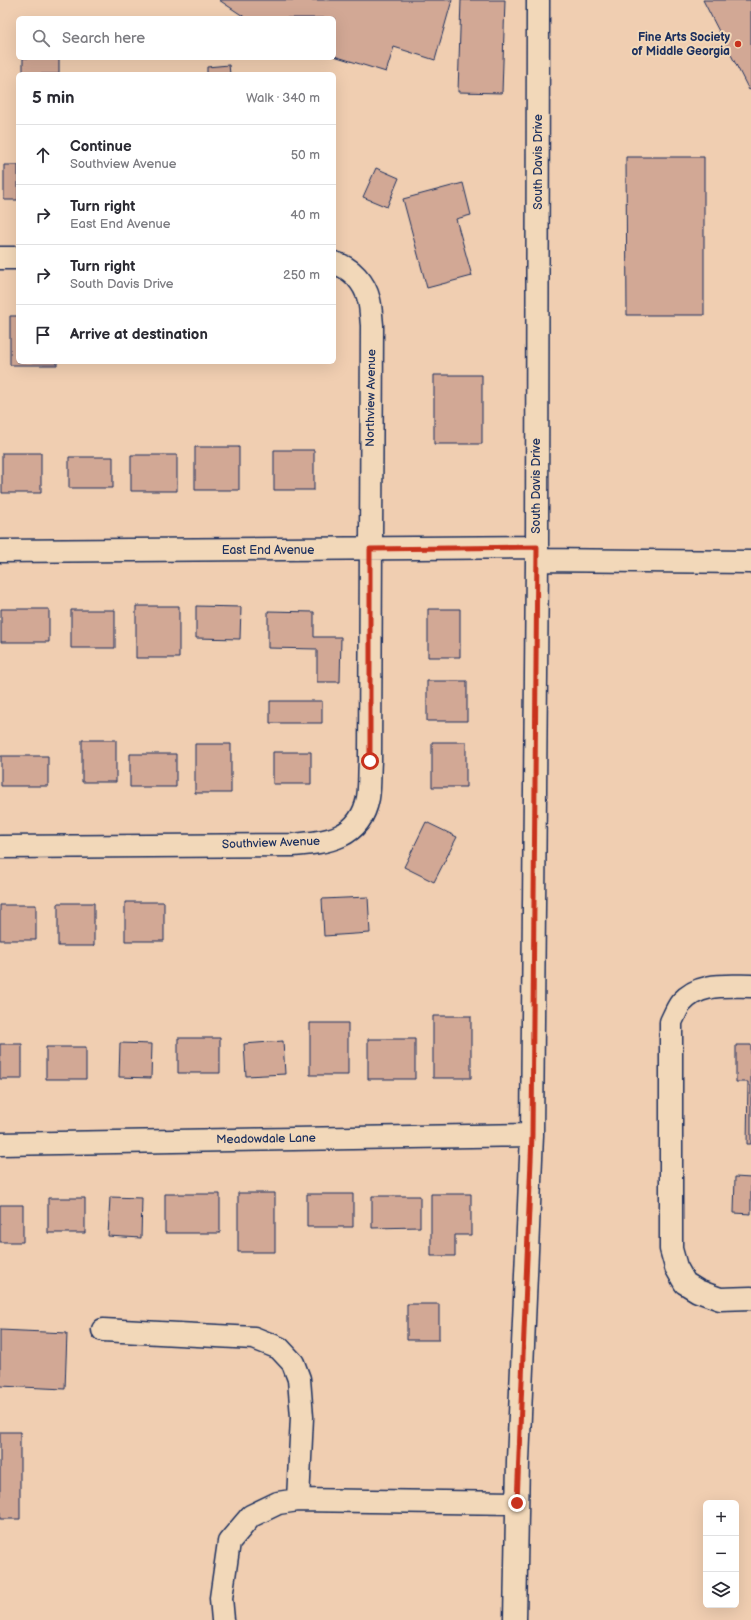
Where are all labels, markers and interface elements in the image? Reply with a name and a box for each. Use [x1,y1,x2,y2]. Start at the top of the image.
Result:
search box [16,16,336,60]
icon: search [30,27,52,49]
text: Search here [62,29,145,48]
place label: Fine Arts Society of Middle Georgia [631,30,731,59]
marker: Fine Arts Society of Middle Georgia [733,39,743,49]
text: 5 min [32,88,75,108]
text: Walk · 340 m [246,90,320,106]
street label: South Davis Drive [531,114,546,210]
text: Continue [70,137,132,156]
icon: ahead [32,144,54,166]
text: 50 m [291,147,320,163]
text: Southview Avenue [70,156,176,172]
text: Turn right [70,197,135,216]
icon: right [32,204,54,226]
text: 40 m [290,207,320,223]
text: East End Avenue [70,216,170,232]
text: Turn right [70,257,135,276]
icon: right [32,264,54,286]
text: 250 m [283,267,320,283]
text: South Davis Drive [70,276,174,292]
icon: arrive [32,324,54,346]
text: Arrive at destination [70,325,208,344]
street label: Northview Avenue [363,349,379,447]
street label: South Davis Drive [529,438,544,534]
street label: East End Avenue [222,543,314,558]
route start [361,752,379,770]
street label: Southview Avenue [222,834,320,852]
street label: Meadowdale Lane [216,1131,316,1147]
route end [508,1494,526,1512]
map controls [703,1500,739,1608]
button: + [703,1500,739,1536]
button: − [703,1536,739,1572]
button: layers [703,1572,739,1608]

